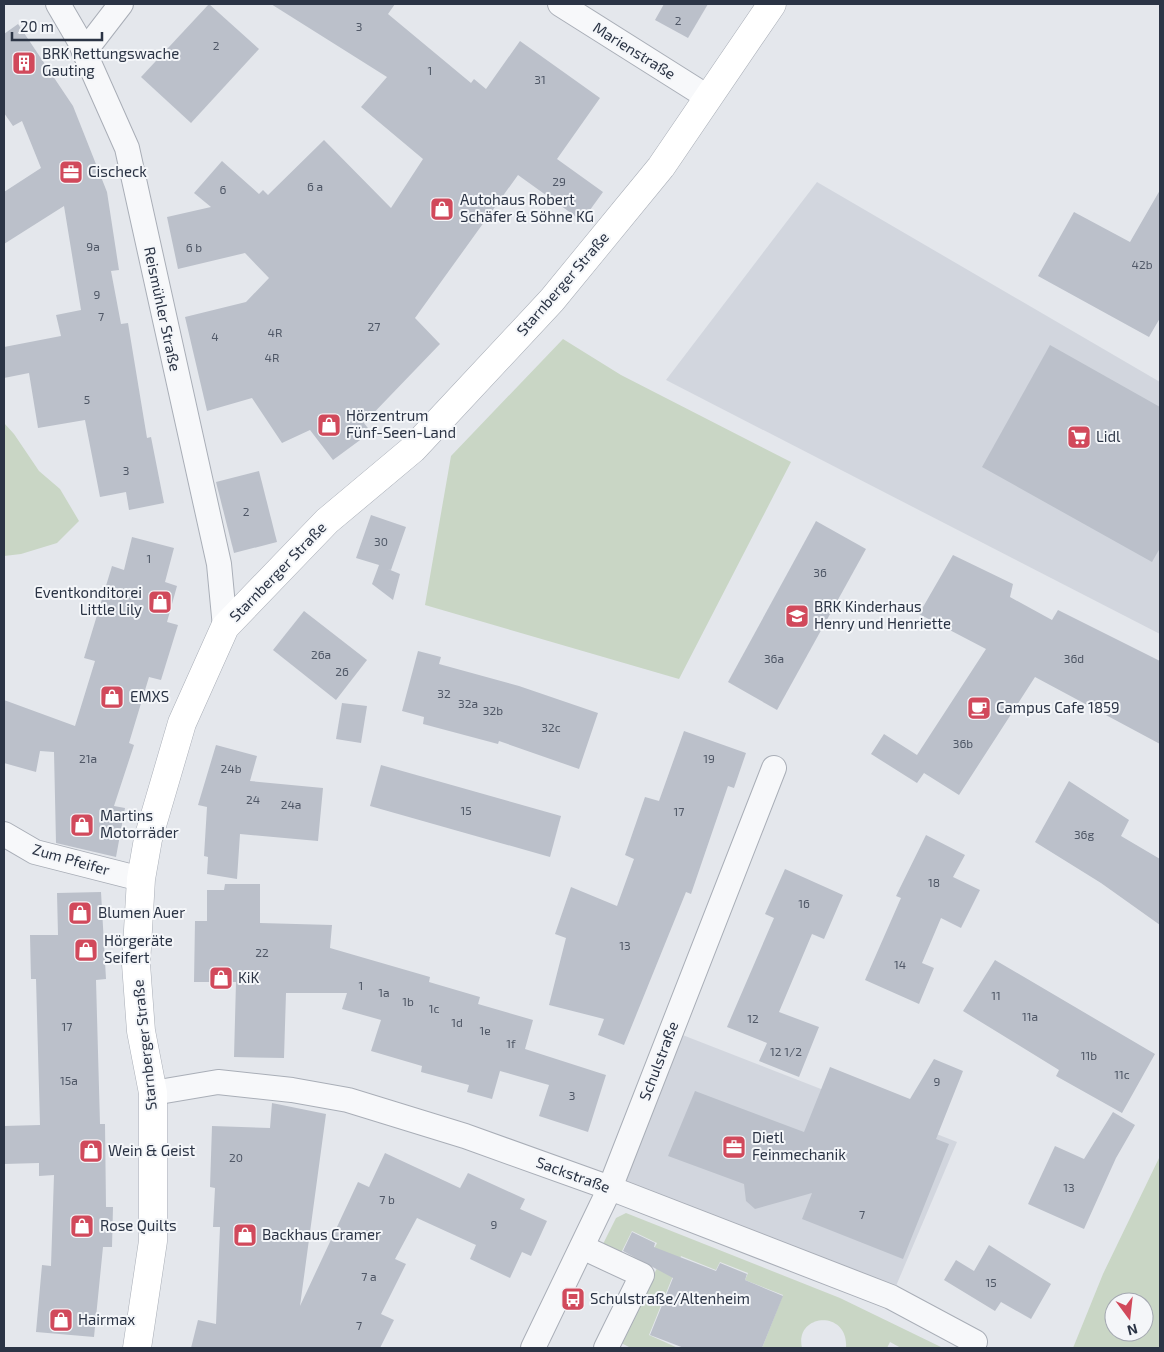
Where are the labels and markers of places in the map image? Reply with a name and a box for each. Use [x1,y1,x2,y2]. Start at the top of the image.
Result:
place label: BRK Rettungswache Gauting [42,44,179,79]
building icon: BRK Rettungswache Gauting [11,50,37,76]
office icon: Cischeck [58,159,84,185]
place label: Cischeck [88,162,147,180]
place label: Autohaus Robert Schäfer & Söhne KG [460,190,594,225]
shop icon: Autohaus Robert Schäfer & Söhne KG [429,196,455,222]
place label: Hörzentrum Fünf-Seen-Land [346,406,456,441]
shop icon: Hörzentrum Fünf-Seen-Land [316,412,342,438]
supermarket icon: Lidl [1066,424,1092,450]
place label: Lidl [1096,427,1121,445]
place label: Eventkonditorei Little Lily [34,583,142,618]
shop icon: Eventkonditorei Little Lily [147,589,173,615]
place label: BRK Kinderhaus Henry und Henriette [814,597,951,632]
school or university icon: BRK Kinderhaus Henry und Henriette [784,603,810,629]
shop icon: EMXS [99,684,125,710]
place label: EMXS [130,687,169,705]
cafe icon: Campus Cafe 1859 [966,695,992,721]
place label: Campus Cafe 1859 [996,698,1120,716]
place label: Martins Motorräder [100,806,179,841]
shop icon: Martins Motorräder [69,812,95,838]
shop icon: Blumen Auer [67,900,93,926]
place label: Blumen Auer [98,903,185,921]
place label: Hörgeräte Seifert [104,931,173,966]
shop icon: Hörgeräte Seifert [73,937,99,963]
shop icon: KiK [208,965,234,991]
place label: KiK [238,968,260,986]
place label: Dietl Feinmechanik [752,1128,846,1163]
office icon: Dietl Feinmechanik [721,1134,747,1160]
shop icon: Wein & Geist [78,1138,104,1164]
place label: Wein & Geist [108,1141,196,1159]
shop icon: Rose Quilts [69,1213,95,1239]
place label: Rose Quilts [100,1216,177,1235]
shop icon: Backhaus Cramer [232,1222,258,1248]
place label: Backhaus Cramer [262,1225,381,1243]
bus stop icon: Schulstraße/Altenheim [560,1286,586,1312]
place label: Schulstraße/Altenheim [590,1289,750,1307]
shop icon: Hairmax [48,1307,74,1333]
place label: Hairmax [78,1310,135,1328]

